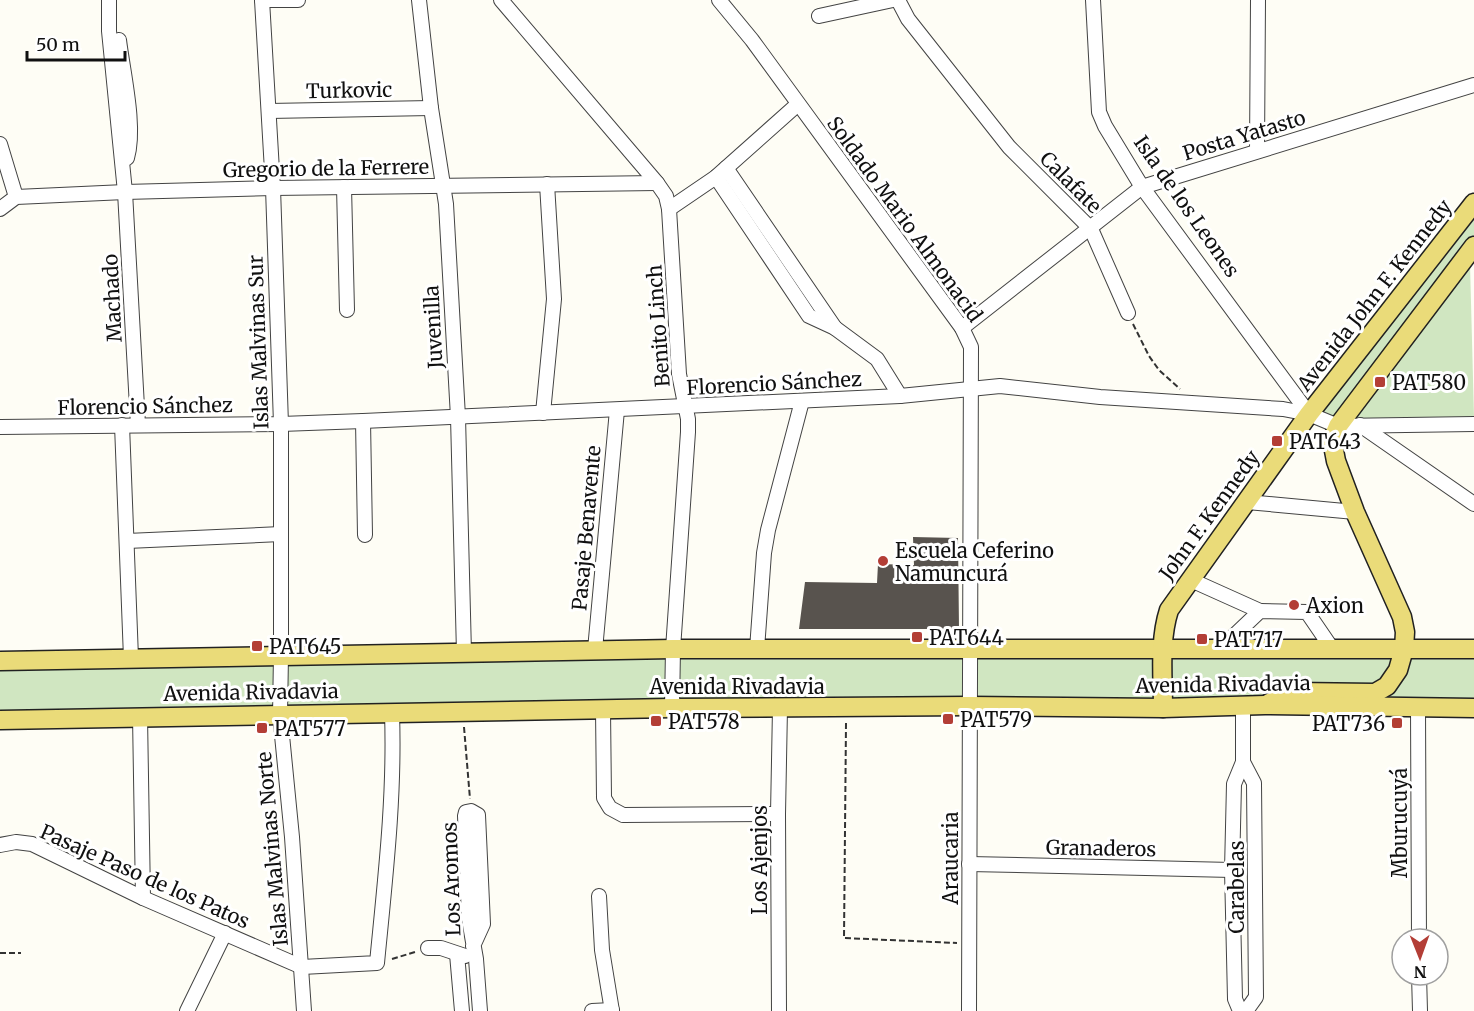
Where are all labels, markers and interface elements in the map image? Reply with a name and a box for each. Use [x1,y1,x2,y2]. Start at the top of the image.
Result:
scale bar [27,24,124,62]
text: 50 m [36,33,80,56]
street label: Turkovic [306,77,392,103]
street label: Posta Yatasto [1180,104,1309,166]
street label: Soldado Mario Almonacid [822,111,988,327]
street label: Isla de los Leones [1129,130,1245,282]
street label: Calafate [1035,146,1107,218]
street label: Gregorio de la Ferrere [223,154,429,182]
street label: Avenida John F. Kennedy [1291,194,1457,397]
street label: Machado [97,253,127,343]
street label: Islas Malvinas Sur [242,254,274,430]
street label: Benito Linch [641,264,675,388]
street label: Juvenilla [418,284,448,370]
street label: Florencio Sánchez [686,366,862,400]
place label: PAT580 [1392,370,1466,395]
marker: PAT580 [1373,375,1387,389]
street label: Florencio Sánchez [57,392,233,420]
place label: PAT643 [1289,429,1361,454]
marker: PAT643 [1270,434,1284,448]
street label: Pasaje Benavente [566,444,606,612]
street label: John F. Kennedy [1153,445,1265,586]
place label: Escuela Ceferino Namuncurá [895,538,1054,586]
marker: Escuela Ceferino Namuncurá [876,554,890,568]
place label: Axion [1305,593,1364,618]
marker: Axion [1287,598,1301,612]
place label: PAT644 [929,625,1004,650]
place label: PAT717 [1214,627,1283,652]
marker: PAT644 [910,630,924,644]
marker: PAT717 [1195,632,1209,646]
place label: PAT645 [269,634,341,659]
marker: PAT645 [250,639,264,653]
street label: Avenida Rivadavia [1134,670,1311,698]
street label: Avenida Rivadavia [648,674,825,699]
street label: Avenida Rivadavia [162,678,339,706]
place label: PAT579 [960,707,1032,732]
place label: PAT578 [668,709,740,734]
place label: PAT736 [1312,711,1385,736]
marker: PAT579 [941,712,955,726]
marker: PAT578 [649,714,663,728]
place label: PAT577 [274,716,346,741]
marker: PAT736 [1390,716,1404,730]
marker: PAT577 [255,721,269,735]
street label: Islas Malvinas Norte [251,751,293,947]
street label: Mburucuyá [1387,768,1412,878]
street label: Los Ajenjos [747,805,772,915]
street label: Araucaria [938,811,963,905]
street label: Pasaje Paso de los Patos [36,818,254,934]
street label: Los Aromos [437,821,465,937]
street label: Granaderos [1046,835,1156,861]
street label: Carabelas [1224,840,1249,934]
north arrow [1390,927,1450,987]
text: N [1413,962,1427,982]

